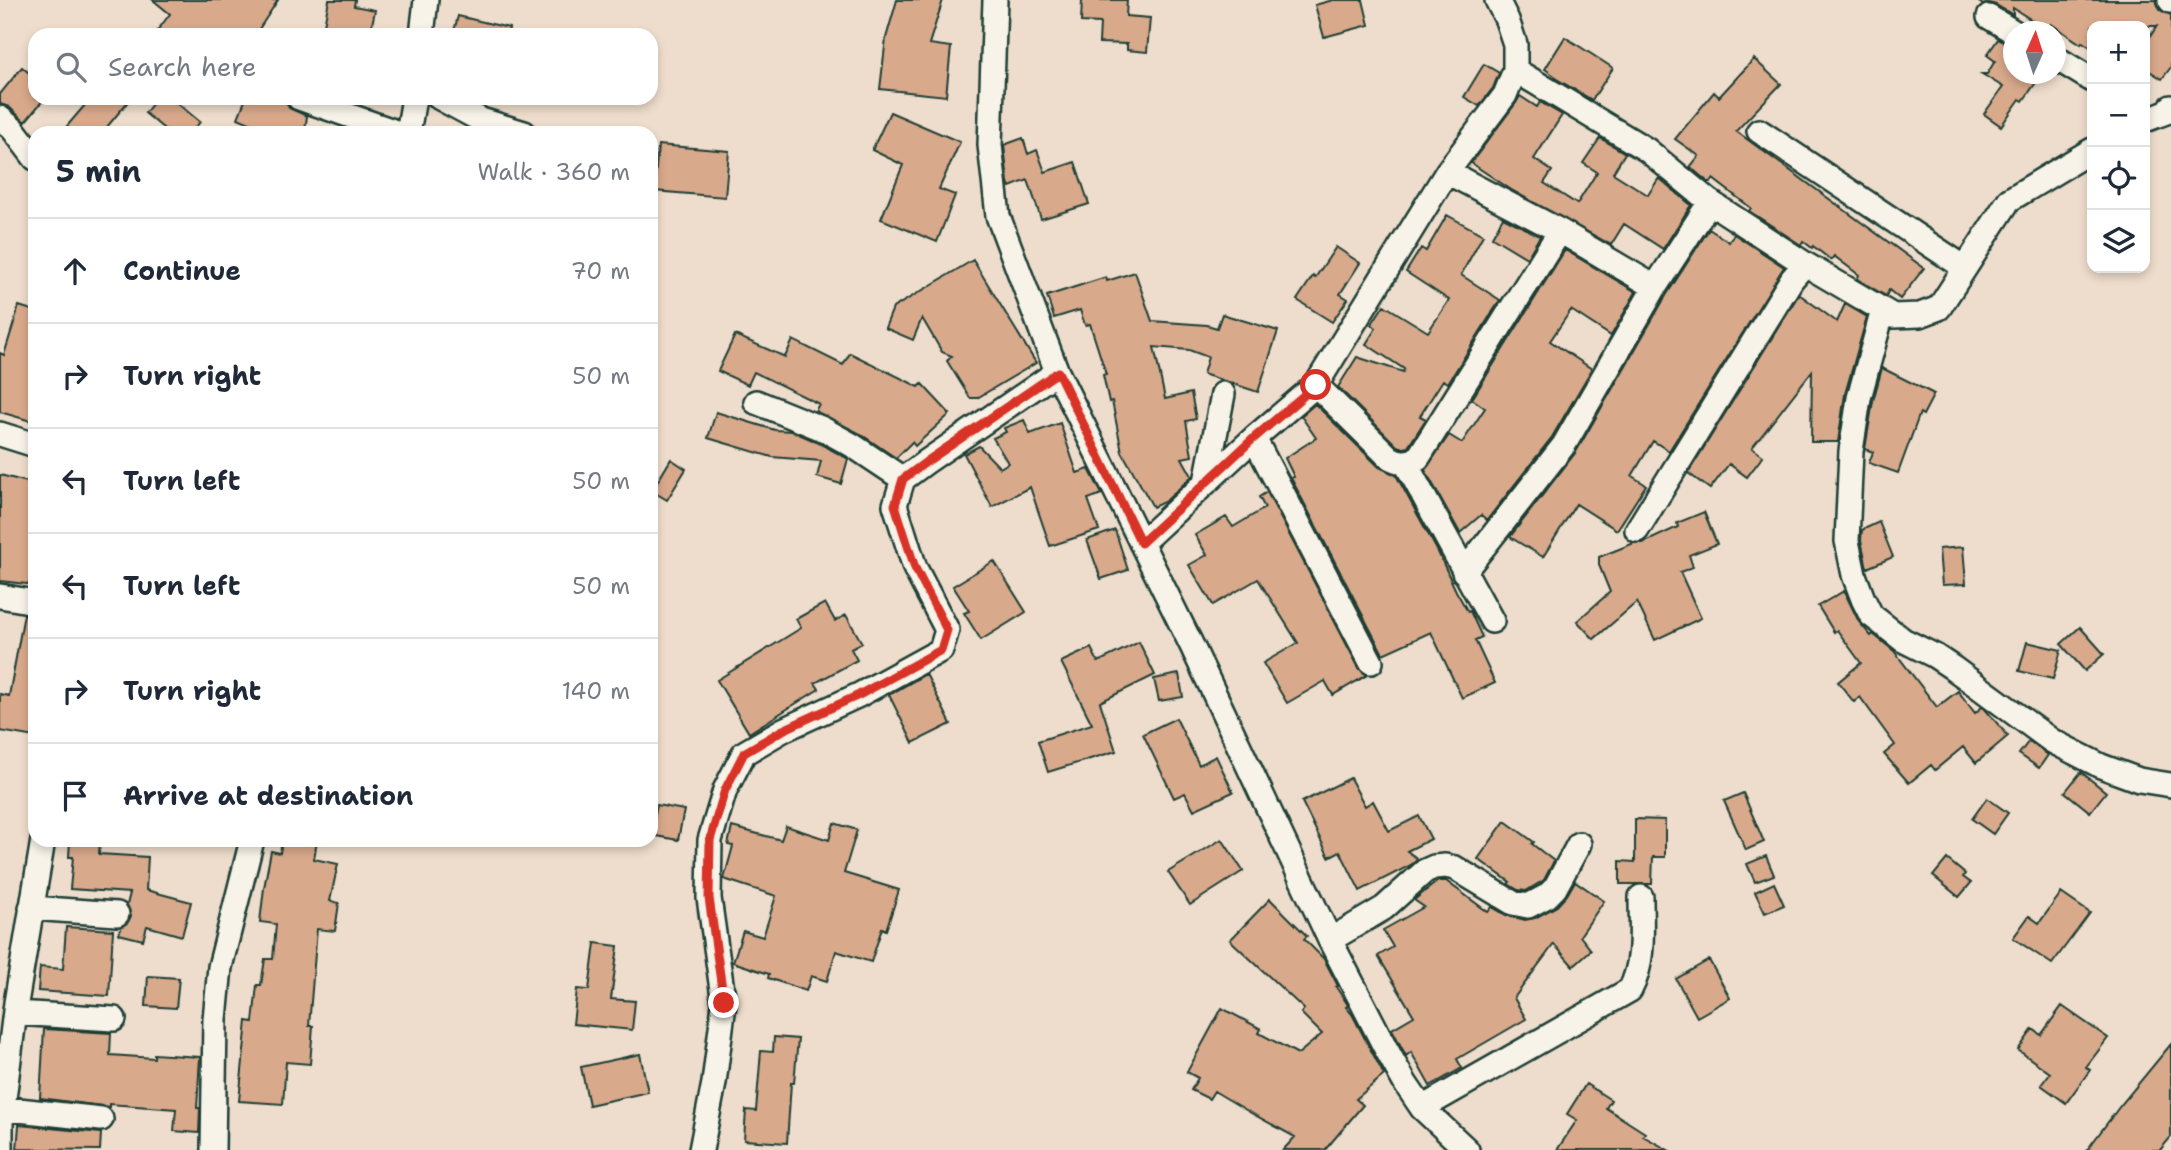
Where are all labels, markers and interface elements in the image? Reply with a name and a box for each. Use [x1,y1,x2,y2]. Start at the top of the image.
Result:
north arrow [2003,21,2066,84]
map controls [2087,21,2150,273]
button: + [2087,21,2150,84]
search box [28,28,658,105]
icon: search [52,48,90,86]
text: Search here [108,49,257,84]
button: − [2087,84,2150,147]
button: locate [2087,147,2150,210]
text: 5 min [56,151,141,192]
text: Walk · 360 m [477,157,630,187]
button: layers [2087,210,2150,273]
icon: ahead [56,252,94,290]
text: Continue [123,253,241,288]
text: 70 m [571,256,630,286]
icon: right [56,357,94,395]
text: Turn right [123,358,261,393]
text: 50 m [572,361,630,391]
route start [1300,369,1331,400]
icon: left [56,462,94,500]
text: Turn left [123,463,240,498]
text: 50 m [572,466,630,496]
icon: left [56,567,94,605]
text: Turn left [123,568,240,603]
text: 50 m [572,571,630,601]
icon: right [56,672,94,710]
text: Turn right [123,673,261,708]
text: 140 m [562,676,630,706]
icon: arrive [56,777,94,815]
text: Arrive at destination [123,778,413,813]
route end [708,987,739,1018]

